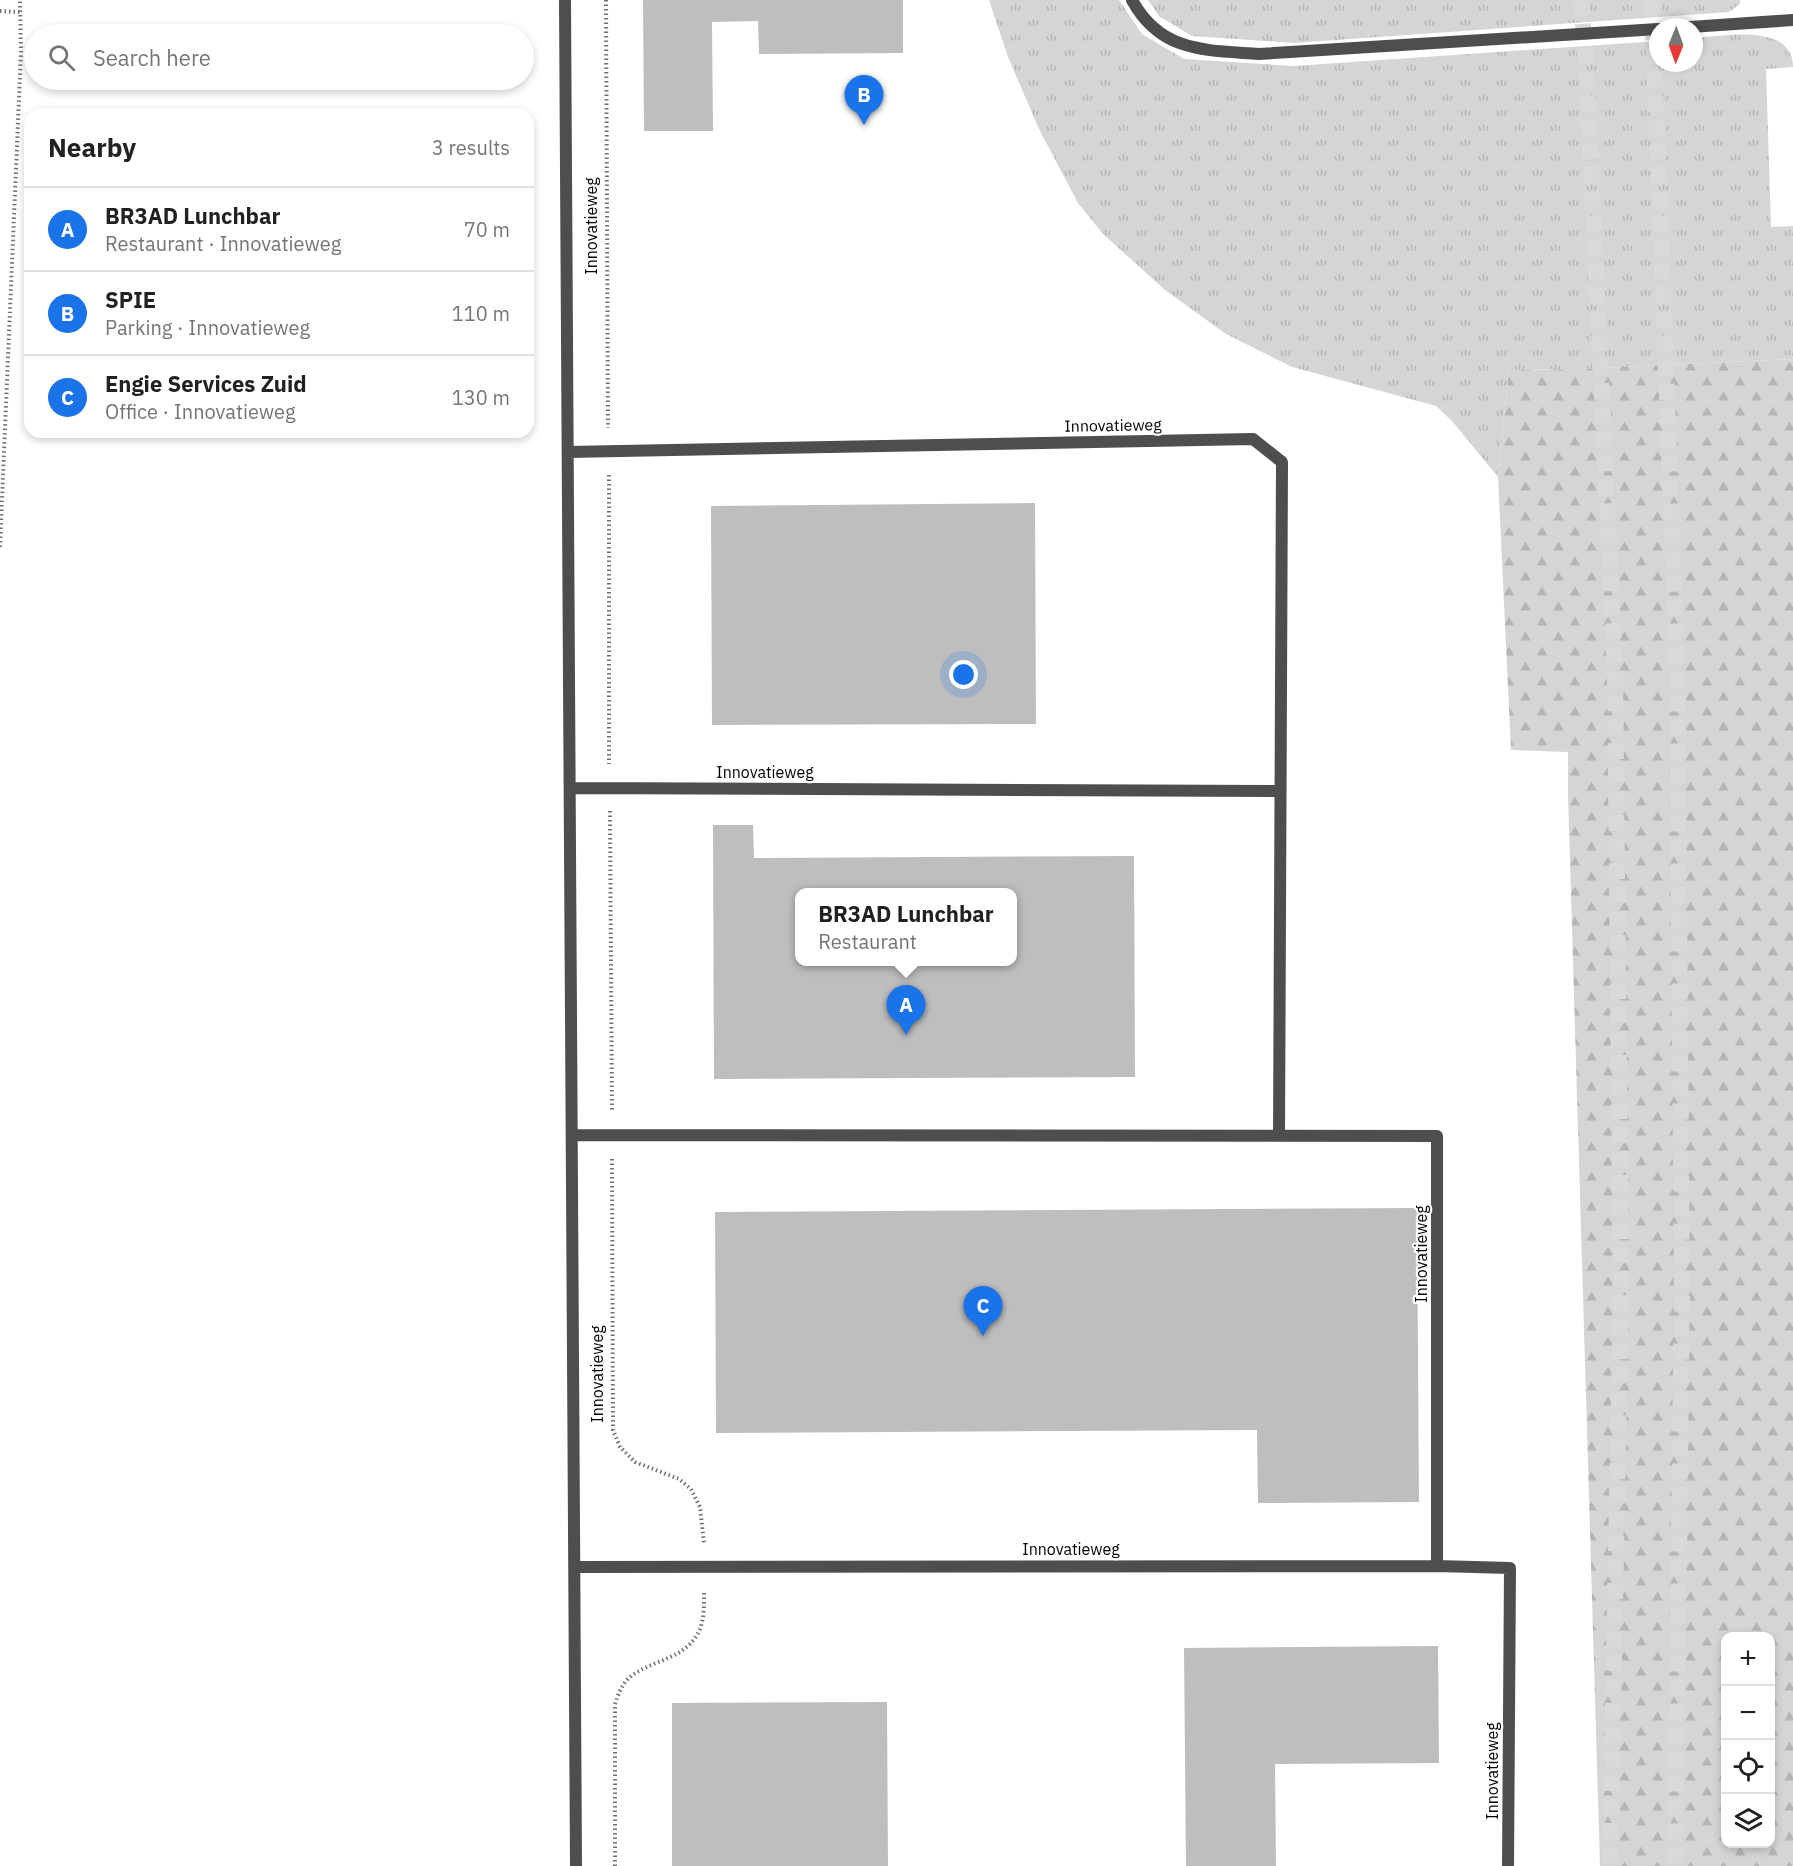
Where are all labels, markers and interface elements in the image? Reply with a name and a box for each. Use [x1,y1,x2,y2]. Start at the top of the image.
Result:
north arrow [1649,18,1703,72]
search box [24,24,534,90]
icon: search [45,41,78,74]
text: Search here [93,43,211,72]
pin: B [844,76,884,125]
text: Nearby [48,130,136,164]
text: 3 results [432,134,510,161]
street label: Innovatieweg [581,177,601,275]
text: BR3AD Lunchbar [105,201,280,230]
text: A [61,216,74,243]
text: 70 m [464,216,510,243]
text: Restaurant · Innovatieweg [105,230,341,257]
text: SPIE [105,285,156,314]
text: B [61,300,74,327]
text: 110 m [452,300,510,327]
text: Parking · Innovatieweg [105,314,310,341]
text: Engie Services Zuid [105,369,307,398]
text: C [61,384,74,411]
text: 130 m [452,384,510,411]
text: Office · Innovatieweg [105,398,296,425]
street label: Innovatieweg [1064,414,1162,436]
your location [949,660,978,689]
street label: Innovatieweg [716,762,814,782]
popup [795,888,1017,966]
text: BR3AD Lunchbar [818,899,994,928]
text: Restaurant [818,928,917,955]
pin: A [886,986,926,1035]
street label: Innovatieweg [1411,1205,1431,1303]
pin: C [964,1286,1002,1336]
street label: Innovatieweg [587,1325,607,1423]
street label: Innovatieweg [1022,1539,1120,1559]
map controls [1721,1632,1775,1848]
button: + [1721,1632,1775,1686]
button: − [1721,1686,1775,1740]
street label: Innovatieweg [1482,1722,1502,1820]
button: locate [1721,1740,1775,1794]
button: layers [1721,1794,1775,1848]

